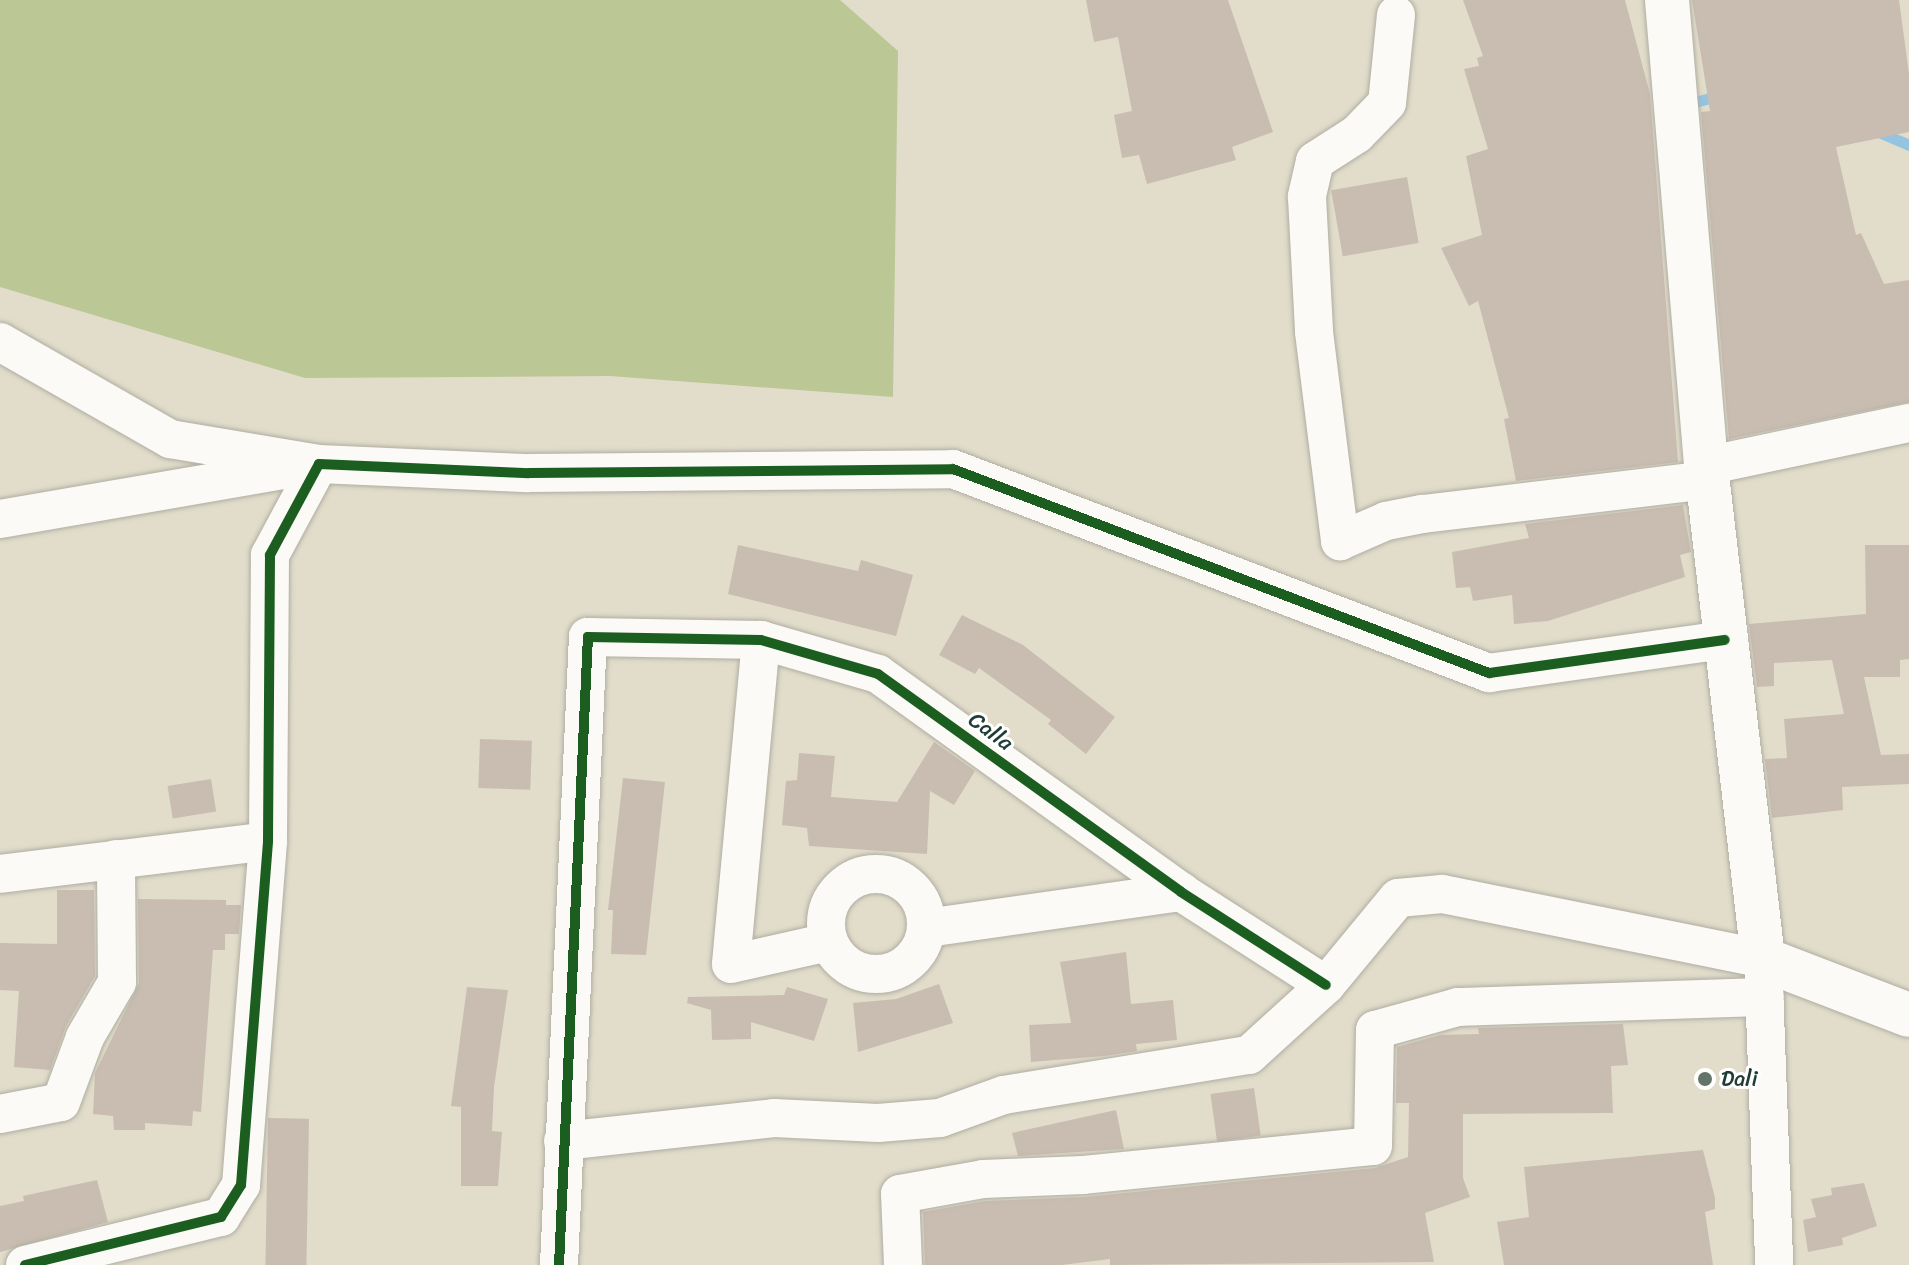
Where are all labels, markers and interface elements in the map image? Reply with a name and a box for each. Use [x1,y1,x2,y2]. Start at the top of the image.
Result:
street label: Calla [964,706,1018,756]
place label: Dali [1721,1066,1758,1092]
marker: Dali [1696,1070,1714,1088]

